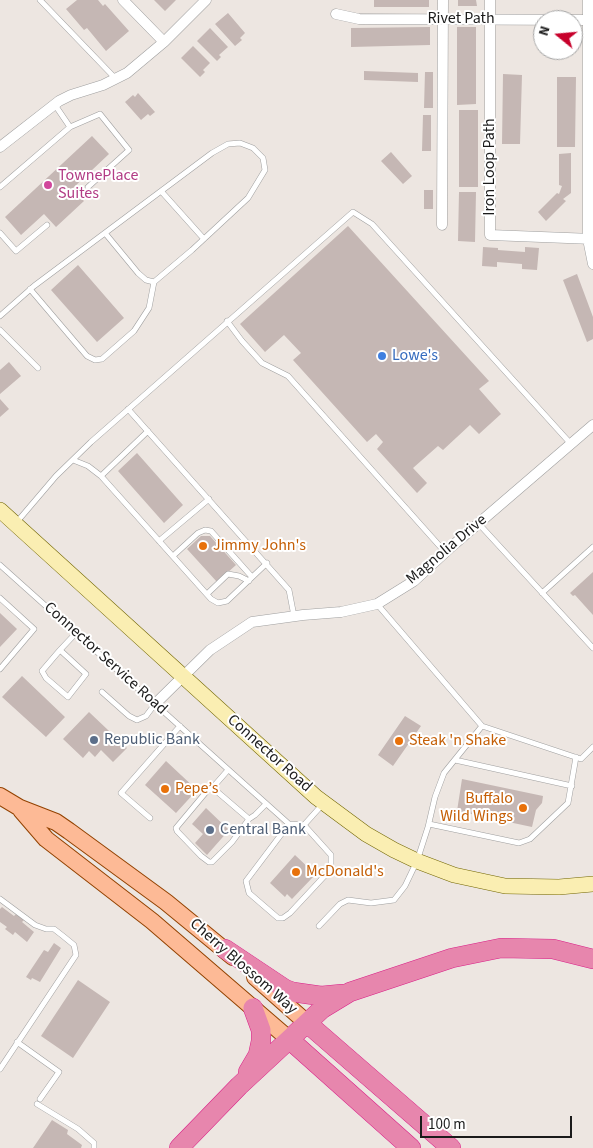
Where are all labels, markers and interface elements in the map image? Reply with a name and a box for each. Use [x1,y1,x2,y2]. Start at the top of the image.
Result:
street label: Rivet Path [427,9,495,29]
north arrow [533,10,583,60]
text: N [534,24,556,38]
street label: Iron Loop Path [480,118,500,216]
place label: TownePlace Suites [58,166,138,204]
marker: TownePlace Suites [42,179,54,191]
place label: Lowe's [392,346,438,366]
marker: Lowe's [376,350,388,362]
street label: Magnolia Drive [403,511,491,589]
place label: Jimmy John's [213,536,306,556]
marker: Jimmy John's [197,540,209,552]
street label: Connector Service Road [39,599,171,719]
street label: Connector Road [223,711,315,797]
place label: Republic Bank [104,730,200,750]
place label: Steak 'n Shake [409,731,506,751]
marker: Republic Bank [88,734,100,746]
marker: Steak 'n Shake [393,735,405,747]
place label: Pepe’s [175,779,218,799]
marker: Pepe’s [159,783,171,795]
place label: Buffalo Wild Wings [440,789,513,827]
marker: Buffalo Wild Wings [517,802,529,814]
place label: Central Bank [220,820,306,840]
marker: Central Bank [204,824,216,836]
place label: McDonald's [306,862,384,882]
marker: McDonald's [290,866,302,878]
street label: Cherry Blossom Way [185,915,301,1019]
scale bar [423,1106,576,1138]
text: 100 m [428,1114,466,1135]

